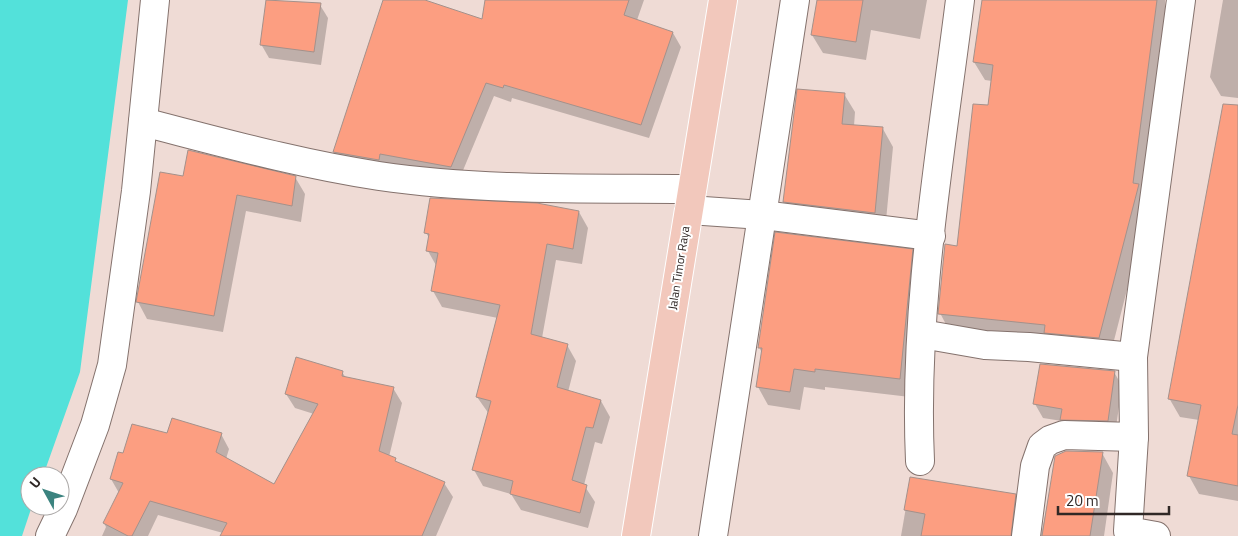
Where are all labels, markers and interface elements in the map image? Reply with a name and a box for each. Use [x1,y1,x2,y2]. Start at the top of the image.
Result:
street label: Jalan Timor Raya [663,225,694,311]
north arrow [20,466,70,516]
text: U [24,472,46,493]
scale bar [1058,484,1169,516]
text: 20 m [1066,489,1099,512]

